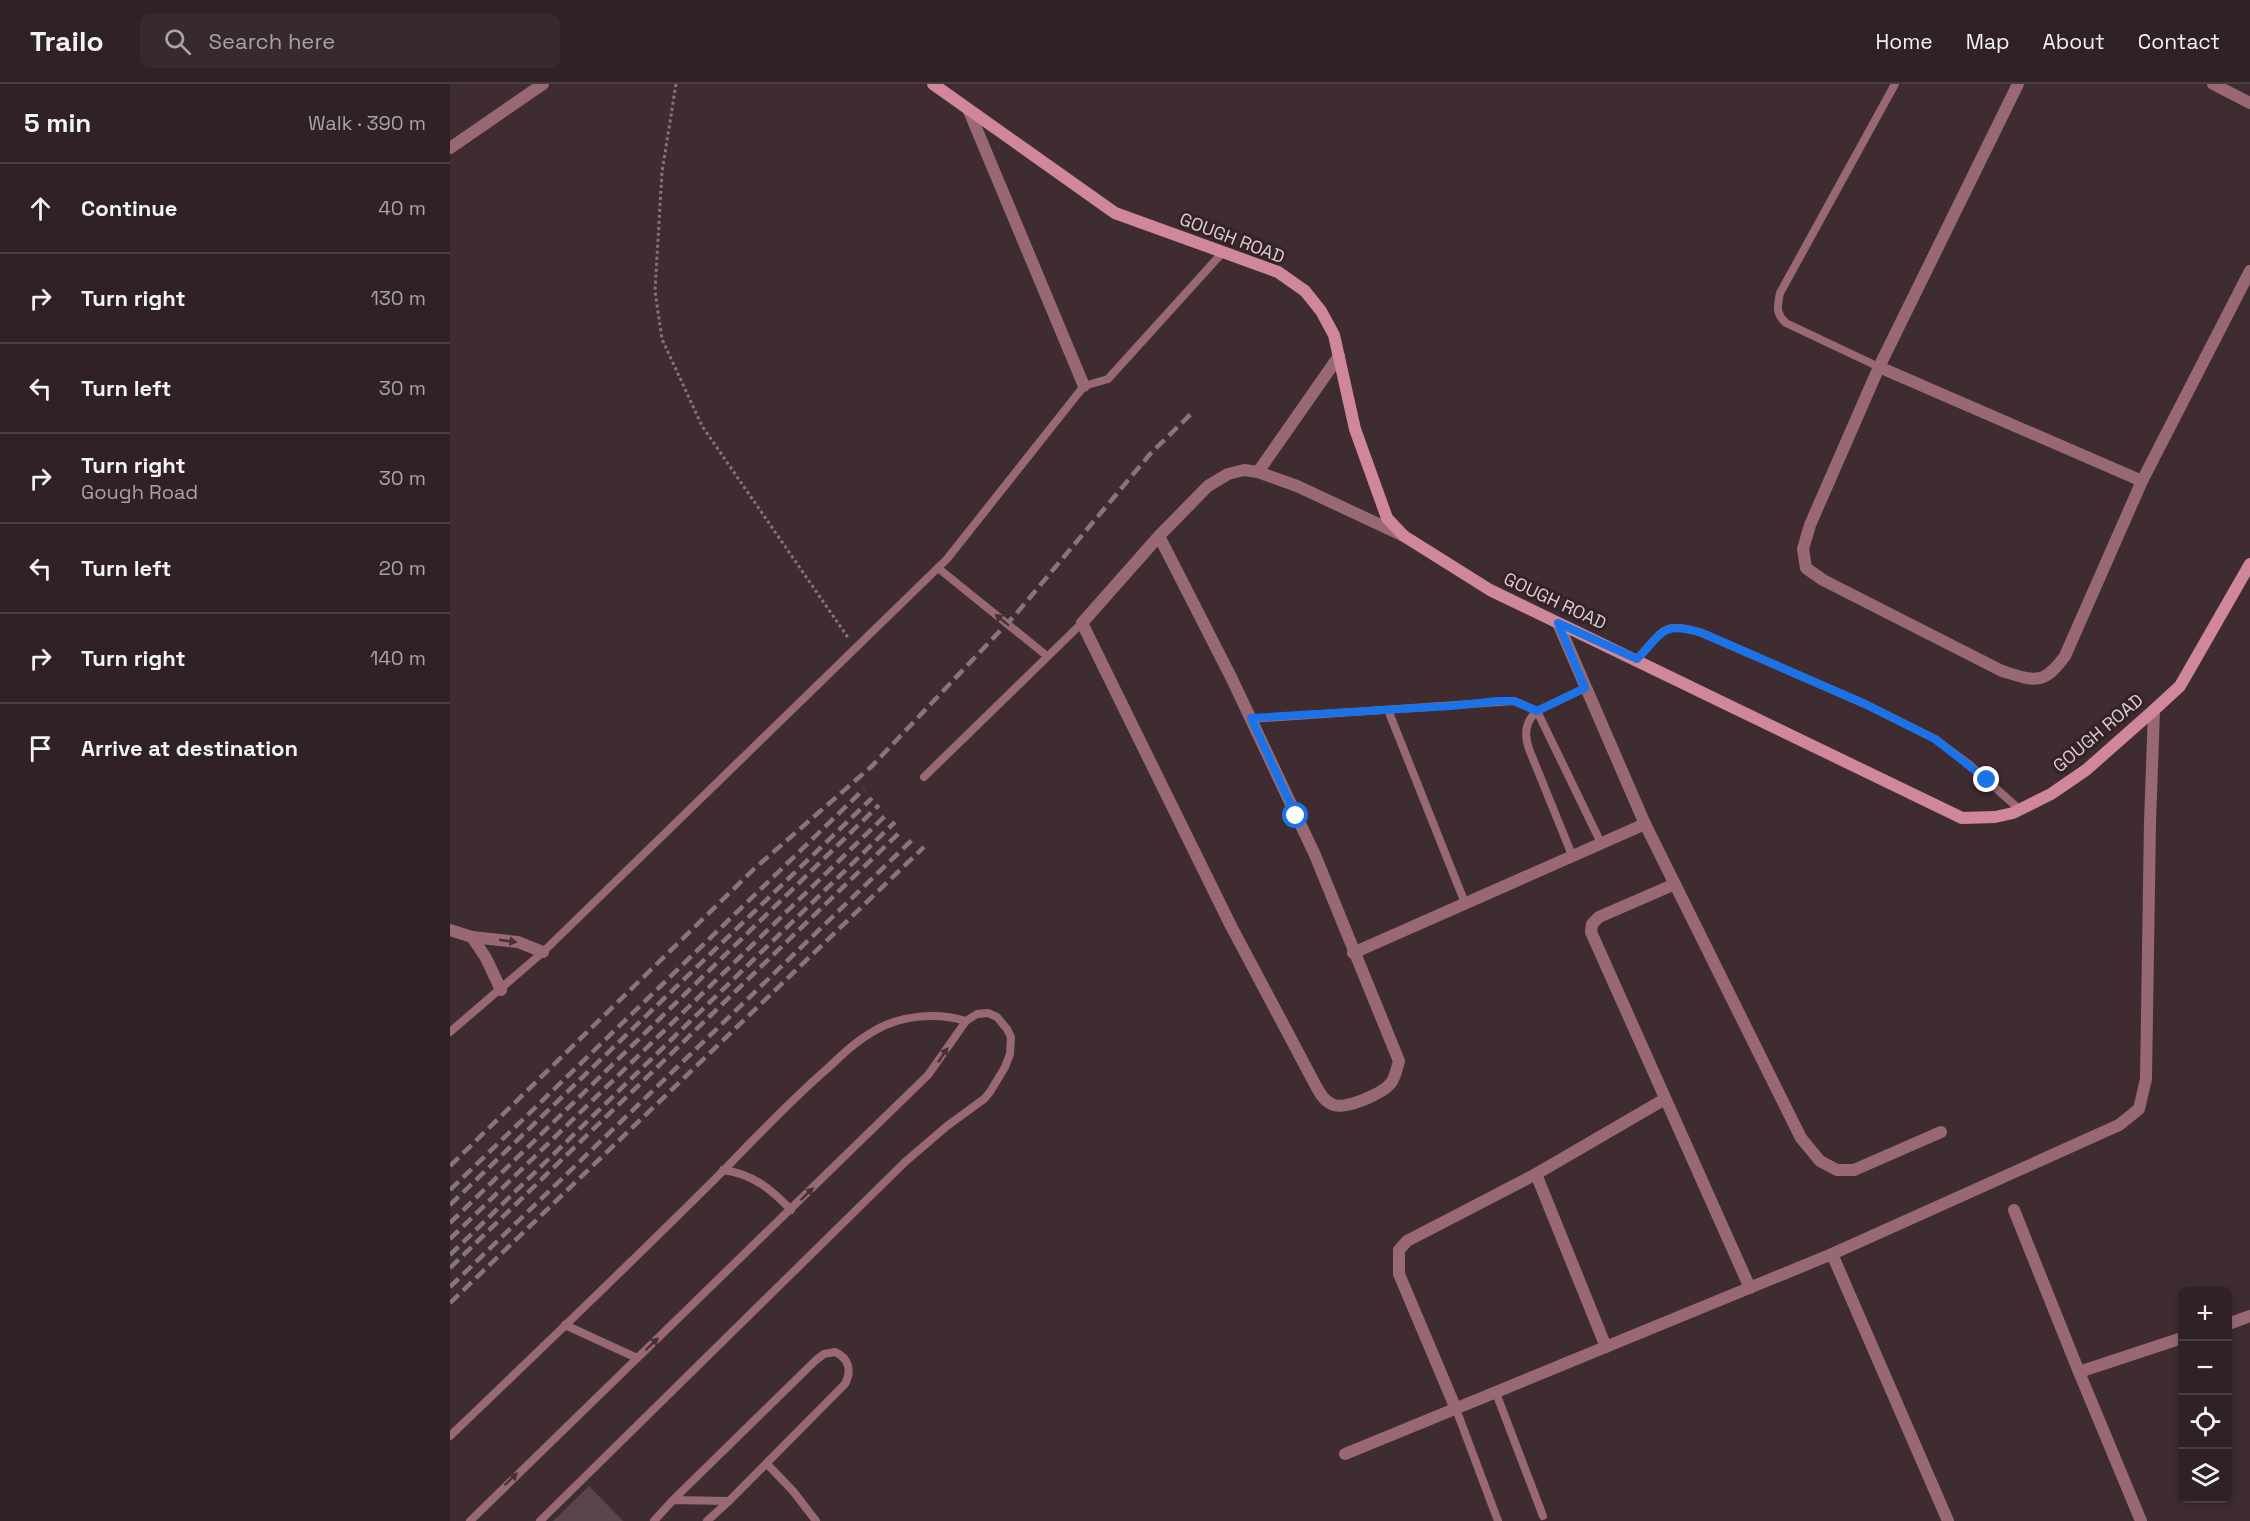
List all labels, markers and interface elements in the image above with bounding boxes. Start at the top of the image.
search box [140,14,560,68]
text: Trailo [30,23,104,59]
icon: search [161,25,194,58]
text: Search here [209,27,335,55]
text: Home [1875,28,1933,55]
text: Map [1966,28,2010,55]
text: About [2043,28,2105,55]
text: Contact [2138,28,2220,55]
text: 5 min [24,106,91,140]
text: Walk · 390 m [308,110,426,136]
icon: ahead [24,192,57,225]
text: Continue [81,194,177,222]
text: 40 m [378,195,426,221]
street label: GOUGH ROAD [1176,207,1288,268]
icon: right [24,282,57,315]
text: Turn right [81,284,186,312]
text: 130 m [370,285,426,311]
icon: left [24,372,57,405]
text: Turn left [81,374,171,402]
text: 30 m [379,375,426,401]
text: Turn right [81,451,186,479]
icon: right [24,462,57,495]
text: 30 m [379,465,426,491]
text: Gough Road [81,479,198,505]
icon: left [24,552,57,585]
text: Turn left [81,554,171,582]
text: 20 m [379,555,426,581]
street label: GOUGH ROAD [1500,567,1610,634]
one-way arrow [994,613,1010,626]
icon: right [24,642,57,675]
text: Turn right [81,644,186,672]
text: 140 m [370,645,426,671]
street label: GOUGH ROAD [2048,688,2147,777]
icon: arrive [24,732,57,765]
text: Arrive at destination [81,734,298,762]
route end [1973,766,1999,792]
route start [1282,802,1308,828]
one-way arrow [499,936,518,945]
one-way arrow [937,1047,948,1063]
one-way arrow [799,1187,814,1201]
map controls [2178,1287,2232,1503]
button: + [2178,1287,2232,1341]
one-way arrow [644,1338,658,1352]
button: − [2178,1341,2232,1395]
button: locate [2178,1395,2232,1449]
button: layers [2178,1449,2232,1503]
one-way arrow [504,1473,518,1487]

